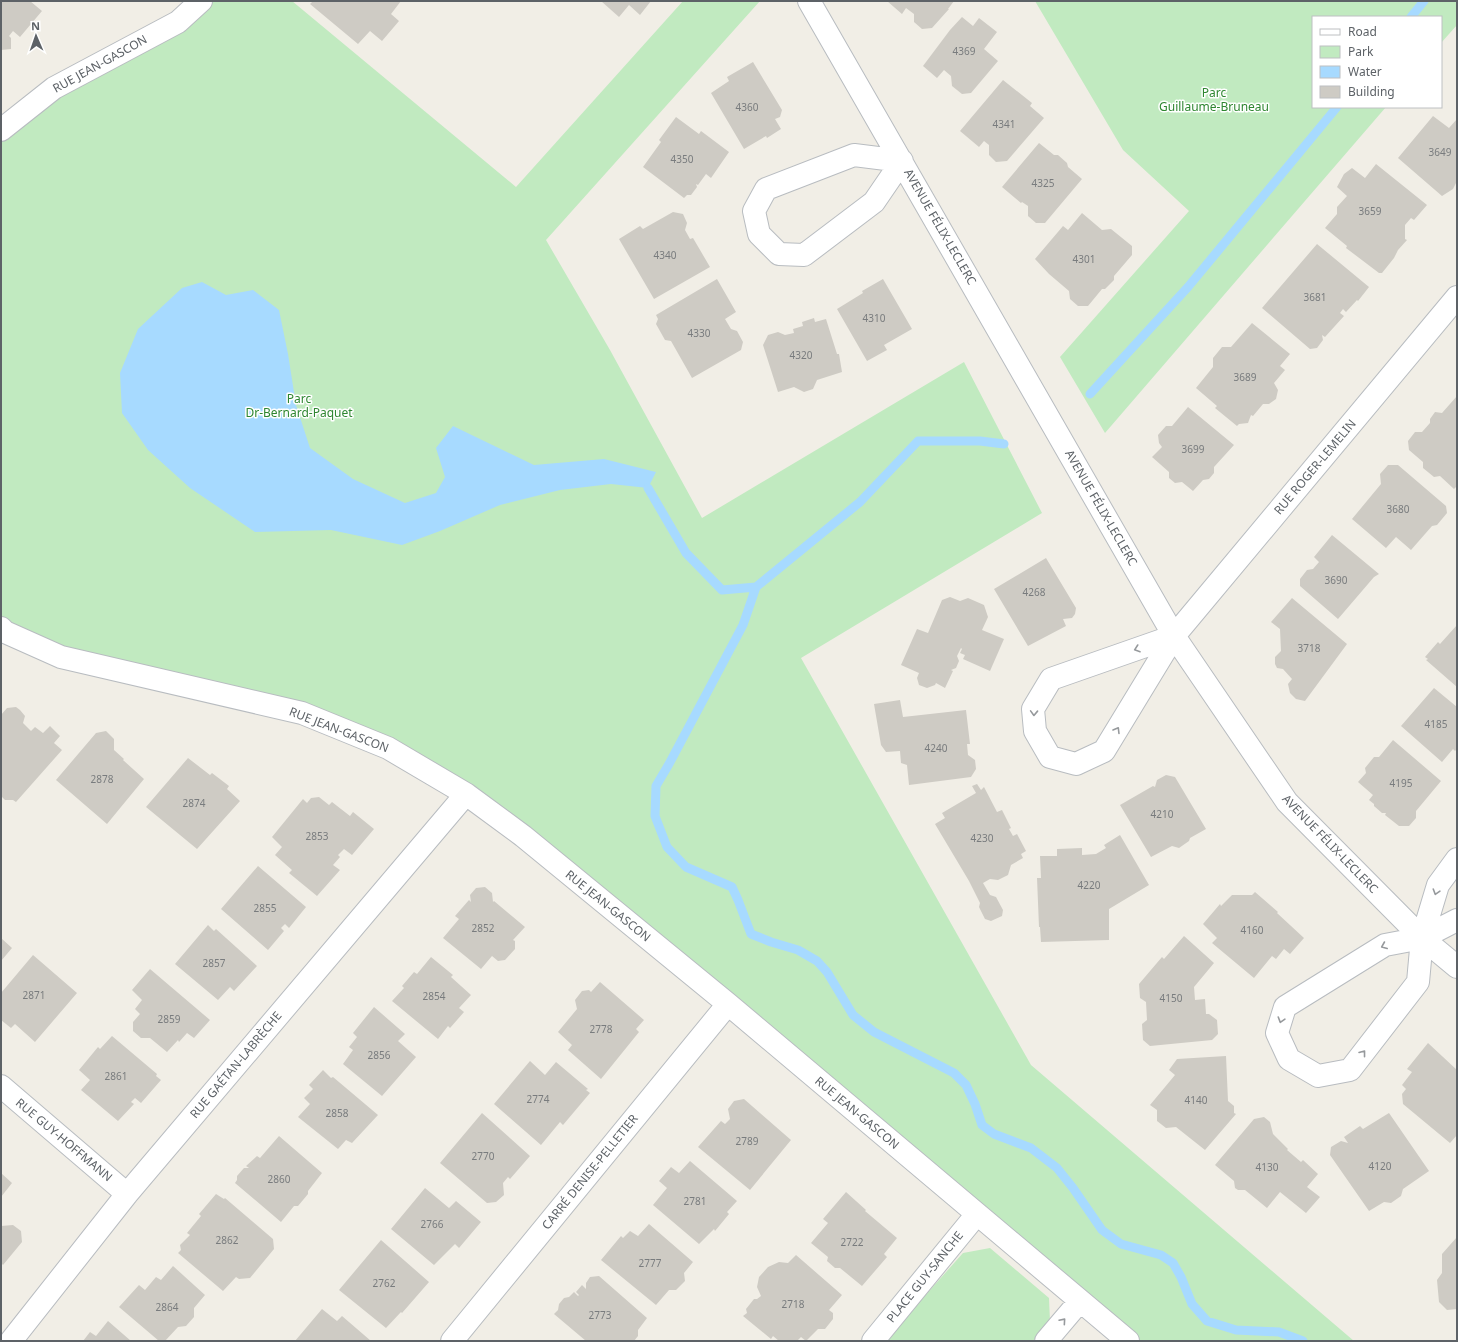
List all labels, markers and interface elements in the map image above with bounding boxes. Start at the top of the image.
north arrow [16,16,56,56]
legend [1312,16,1442,108]
text: N [31,18,40,33]
text: Road [1348,23,1377,40]
street label: RUE JEAN-GASCON [50,31,150,97]
text: Park [1348,43,1374,60]
house number: 4369 [953,44,976,58]
text: Water [1348,63,1382,80]
text: Building [1348,83,1395,100]
park label: Parc Guillaume-Bruneau [1159,84,1269,115]
house number: 4360 [736,100,759,114]
house number: 4341 [993,117,1015,131]
house number: 3649 [1429,145,1452,159]
house number: 4350 [671,152,694,166]
street label: AVENUE FÉLIX-LECLERC [900,166,981,288]
house number: 4325 [1032,176,1055,190]
house number: 3659 [1359,204,1382,218]
house number: 4340 [654,248,677,262]
house number: 4301 [1073,252,1095,266]
house number: 3681 [1304,290,1326,304]
house number: 4310 [863,311,886,325]
house number: 4330 [688,326,711,340]
house number: 4320 [790,348,813,362]
house number: 3689 [1234,370,1257,384]
park label: Parc Dr-Bernard-Paquet [245,390,353,421]
street label: RUE ROGER-LEMELIN [1270,415,1360,518]
house number: 3699 [1182,442,1205,456]
street label: AVENUE FÉLIX-LECLERC [1061,447,1142,569]
house number: 3680 [1387,502,1410,516]
house number: 3690 [1325,573,1348,587]
house number: 4268 [1023,585,1046,599]
house number: 3718 [1298,641,1321,655]
one-way arrow [1133,644,1140,652]
street label: RUE JEAN-GASCON [287,703,391,756]
one-way arrow [1030,710,1039,716]
house number: 4185 [1425,717,1448,731]
one-way arrow [1112,727,1119,734]
house number: 4240 [925,741,948,755]
house number: 2878 [91,772,114,786]
house number: 4195 [1390,776,1413,790]
street label: AVENUE FÉLIX-LECLERC [1279,790,1382,897]
house number: 2874 [183,796,206,810]
house number: 4210 [1151,807,1174,821]
house number: 2853 [306,829,329,843]
house number: 4230 [971,831,994,845]
street label: RUE JEAN-GASCON [562,866,655,945]
house number: 4220 [1078,878,1101,892]
one-way arrow [1432,888,1441,895]
house number: 2855 [254,901,277,915]
house number: 2852 [472,921,495,935]
house number: 4160 [1241,923,1264,937]
one-way arrow [1381,941,1388,949]
house number: 2857 [203,956,226,970]
house number: 2871 [23,988,45,1002]
house number: 2854 [423,989,446,1003]
house number: 4150 [1160,991,1183,1005]
street label: RUE GAÉTAN-LABRÈCHE [186,1008,285,1122]
house number: 2859 [158,1012,181,1026]
one-way arrow [1277,1016,1286,1023]
house number: 2778 [590,1022,613,1036]
house number: 2856 [368,1048,391,1062]
one-way arrow [1358,1051,1365,1058]
house number: 2861 [105,1069,127,1083]
street label: RUE JEAN-GASCON [811,1072,903,1153]
house number: 2774 [527,1092,550,1106]
house number: 4140 [1185,1093,1208,1107]
street label: RUE GUY-HOFFMANN [12,1094,116,1185]
house number: 2858 [326,1106,349,1120]
street label: CARRÉ DENISE-PELLETIER [538,1110,642,1233]
house number: 2789 [736,1134,759,1148]
house number: 2770 [472,1149,495,1163]
house number: 4120 [1369,1159,1392,1173]
house number: 4130 [1256,1160,1279,1174]
house number: 2860 [268,1172,291,1186]
house number: 2781 [684,1194,706,1208]
house number: 2766 [421,1217,444,1231]
street label: PLACE GUY-SANCHE [882,1227,967,1326]
house number: 2862 [216,1233,239,1247]
house number: 2722 [841,1235,864,1249]
house number: 2777 [639,1256,662,1270]
house number: 2762 [373,1276,396,1290]
house number: 2718 [782,1297,805,1311]
house number: 2864 [156,1300,179,1314]
house number: 2773 [589,1308,612,1322]
one-way arrow [1058,1318,1066,1326]

